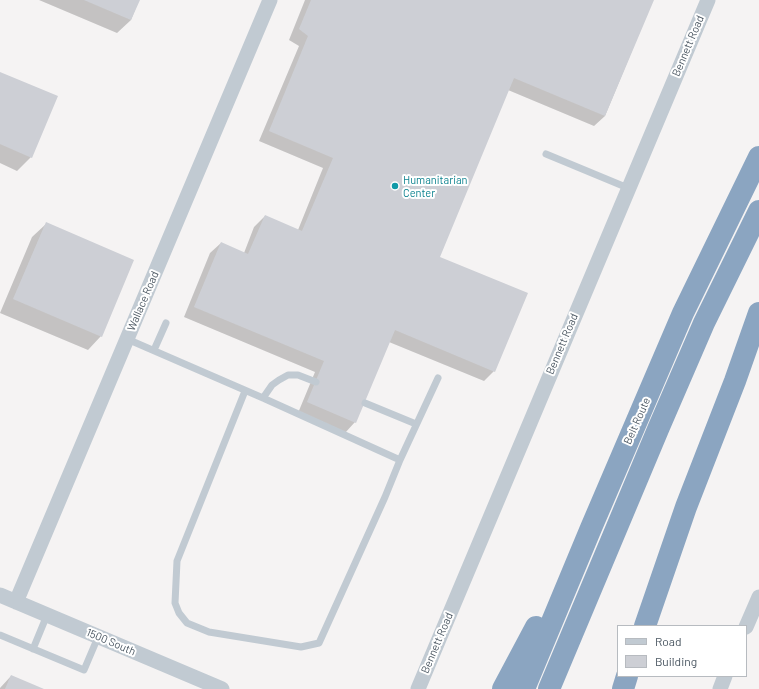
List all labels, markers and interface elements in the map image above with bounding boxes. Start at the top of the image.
street label: Bennett Road [669,14,707,78]
place label: Humanitarian Center [403,173,468,199]
marker: Humanitarian Center [390,181,400,191]
street label: Wallace Road [125,269,161,333]
street label: Bennett Road [543,312,581,376]
street label: Belt Route [621,396,653,446]
street label: Bennett Road [418,611,456,675]
legend [617,625,747,677]
street label: 1500 South [84,626,138,658]
text: Road [655,634,682,648]
text: Building [655,654,697,668]

